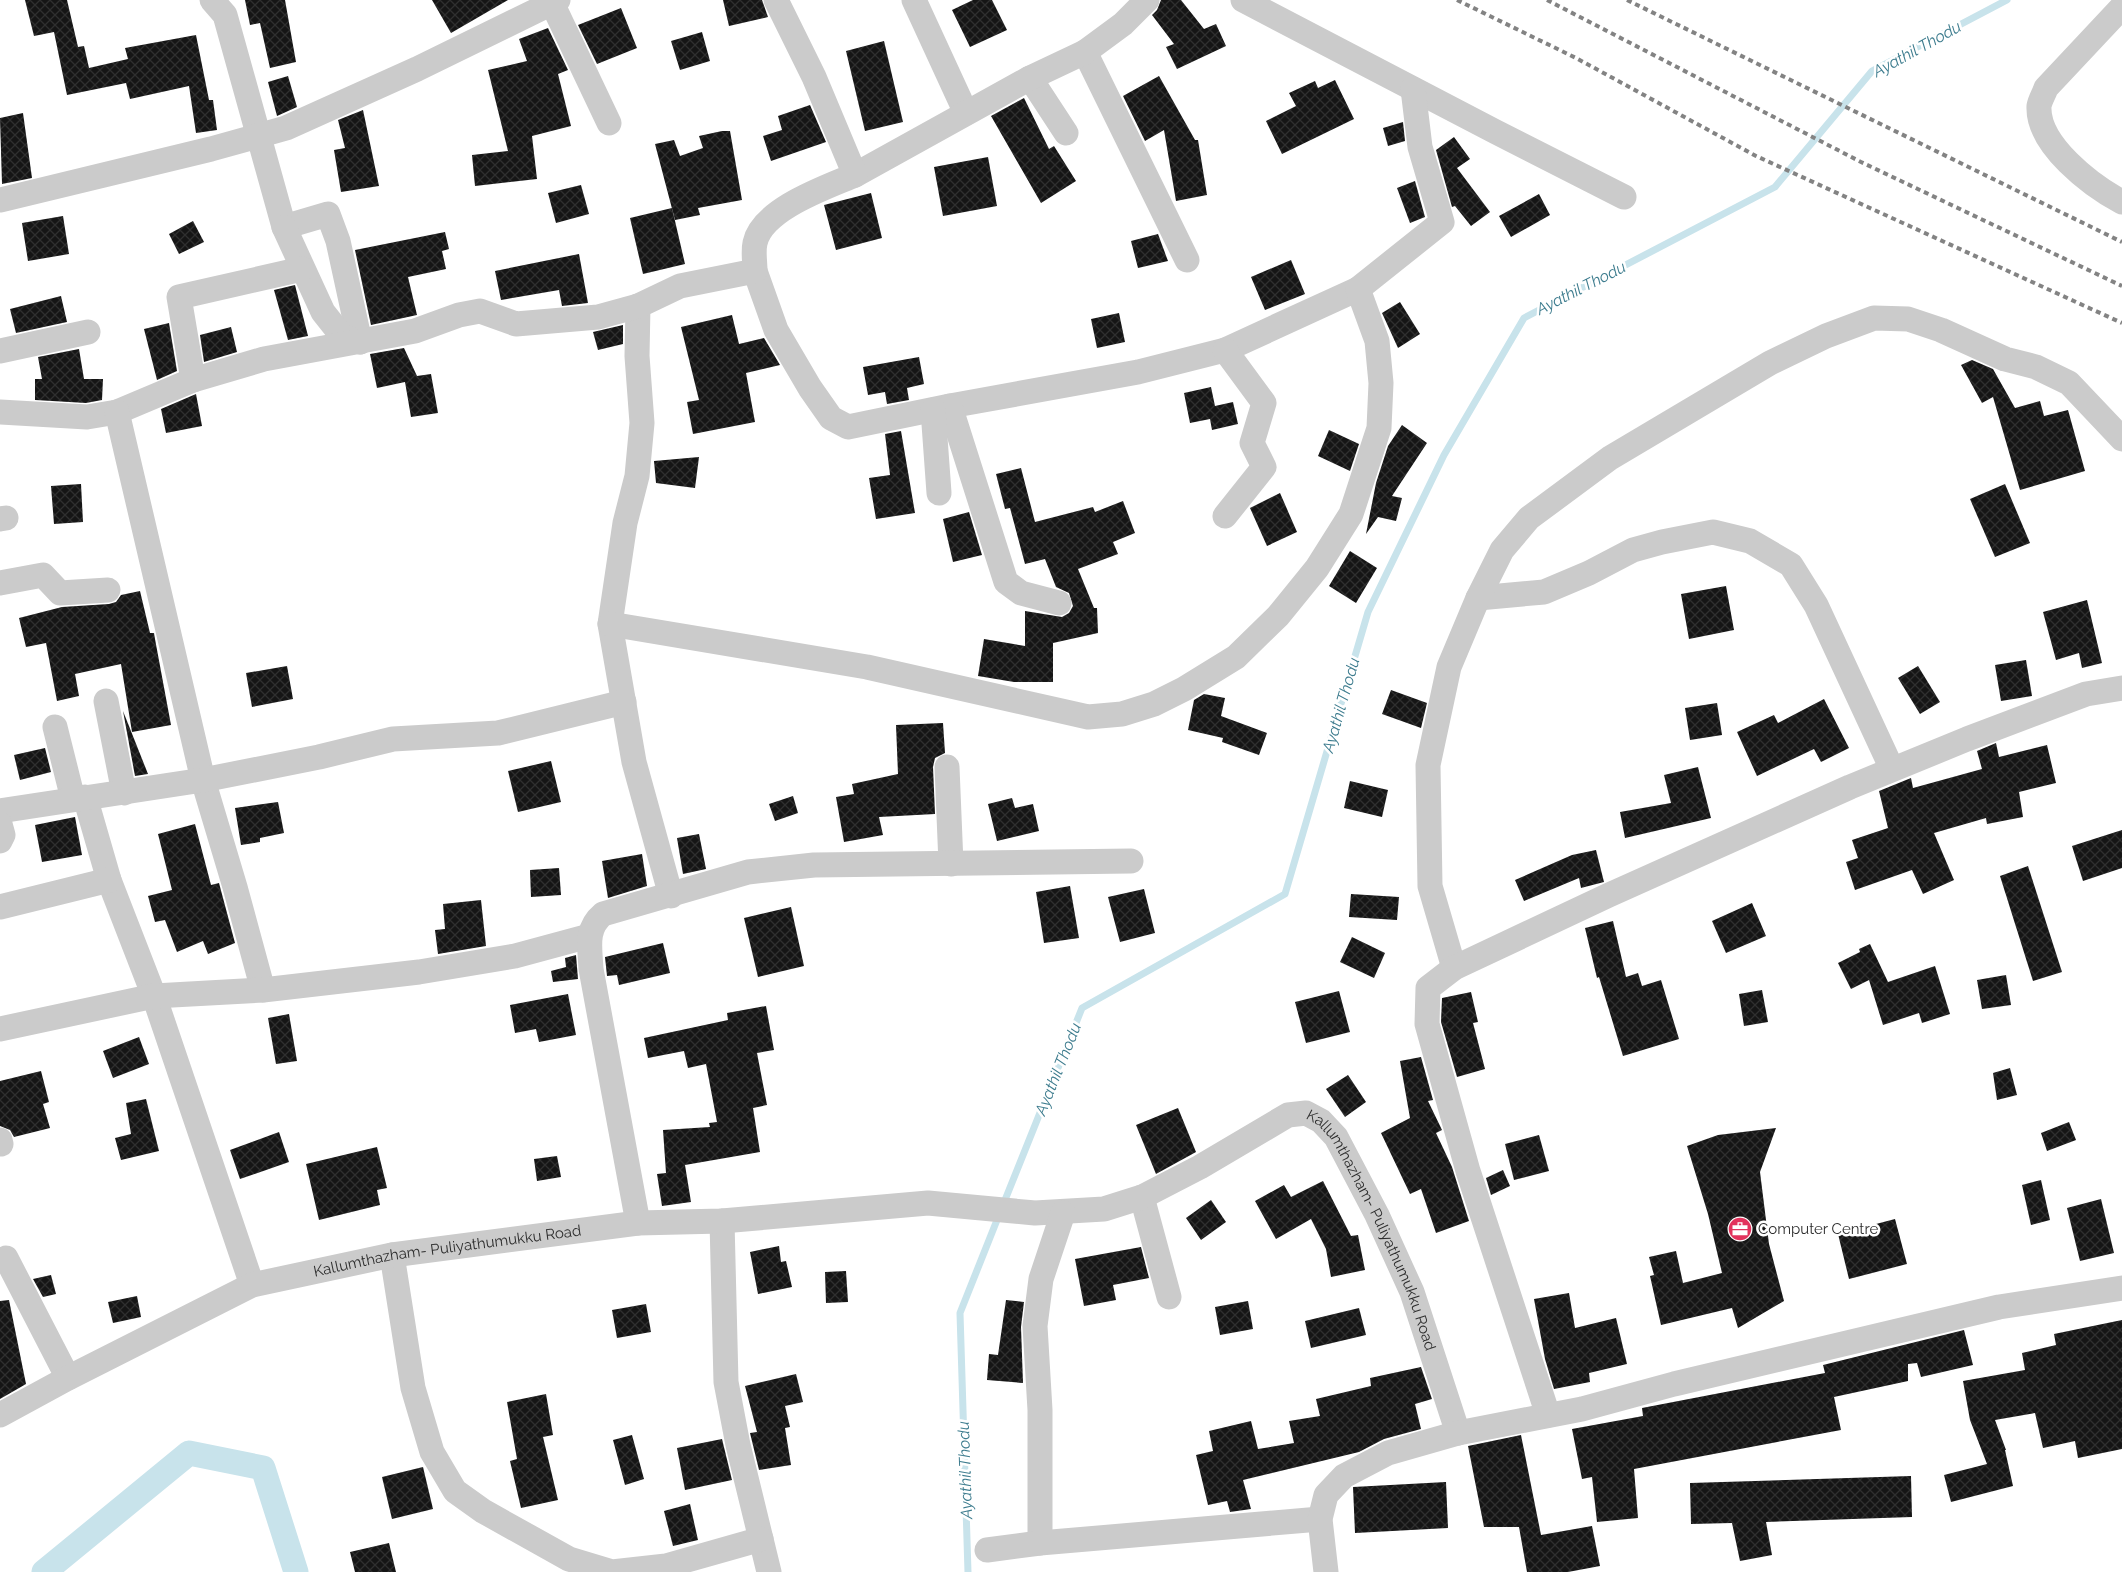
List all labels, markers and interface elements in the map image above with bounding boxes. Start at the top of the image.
water label: Ayathil Thodu [1869,17,1964,82]
water label: Ayathil Thodu [1532,257,1629,319]
water label: Ayathil Thodu [1318,655,1364,756]
water label: Ayathil Thodu [1030,1020,1085,1119]
street label: Kallumthazham- Puliyathumukku Road [1303,1106,1439,1353]
office icon: Computer Centre [1727,1216,1753,1242]
place label: Computer Centre [1758,1220,1878,1238]
street label: Kallumthazham- Puliyathumukku Road [312,1221,582,1281]
water label: Ayathil Thodu [954,1421,976,1520]

